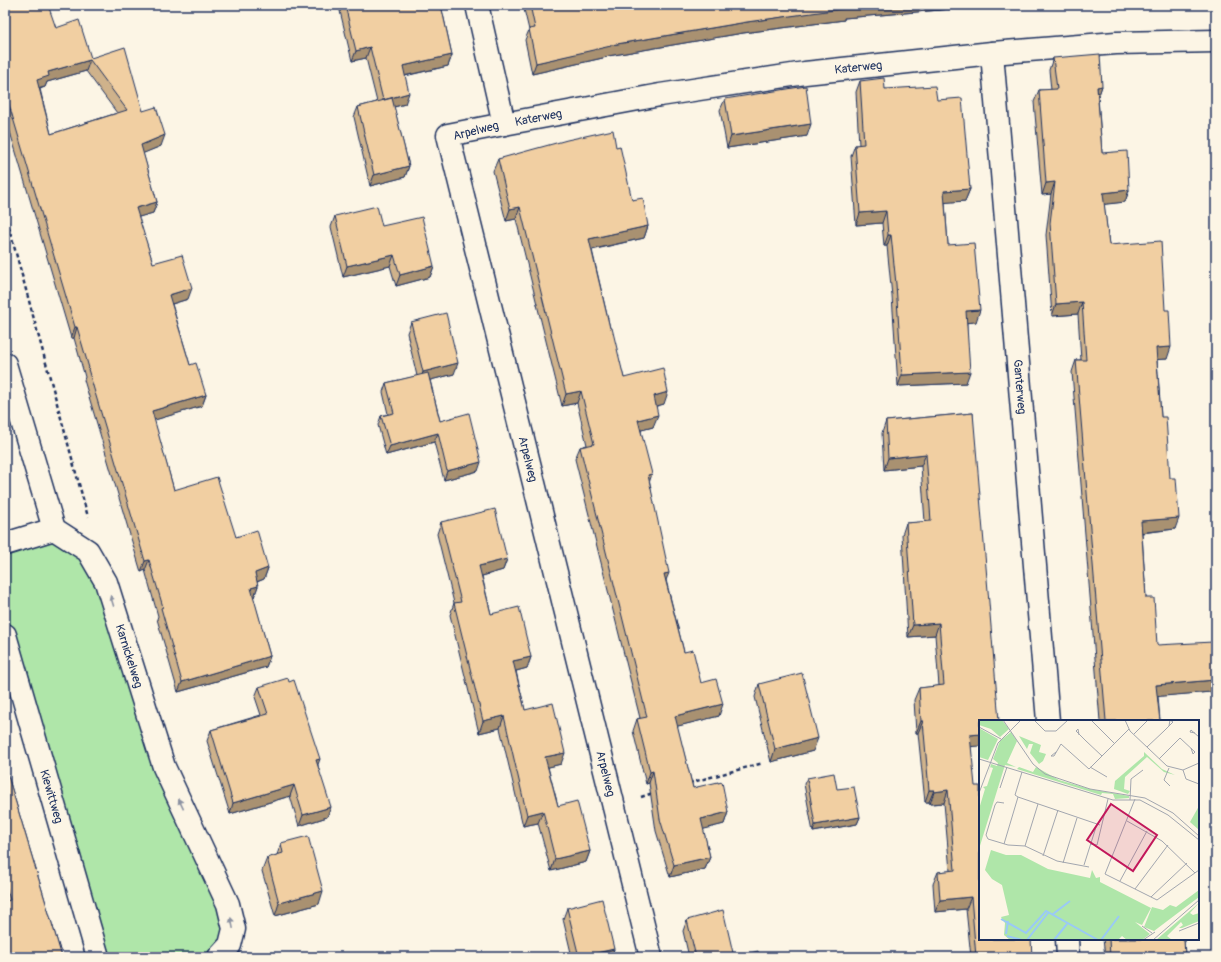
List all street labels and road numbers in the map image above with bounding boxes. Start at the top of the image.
street label: Katerweg [834,57,883,77]
street label: Katerweg [514,106,563,129]
street label: Arpelweg [452,118,500,144]
street label: Ganterweg [1010,359,1030,415]
street label: Arpelweg [515,435,541,484]
street label: Karnickelweg [112,622,146,690]
street label: Arpelweg [593,749,619,798]
street label: Kiewittweg [37,768,66,825]

